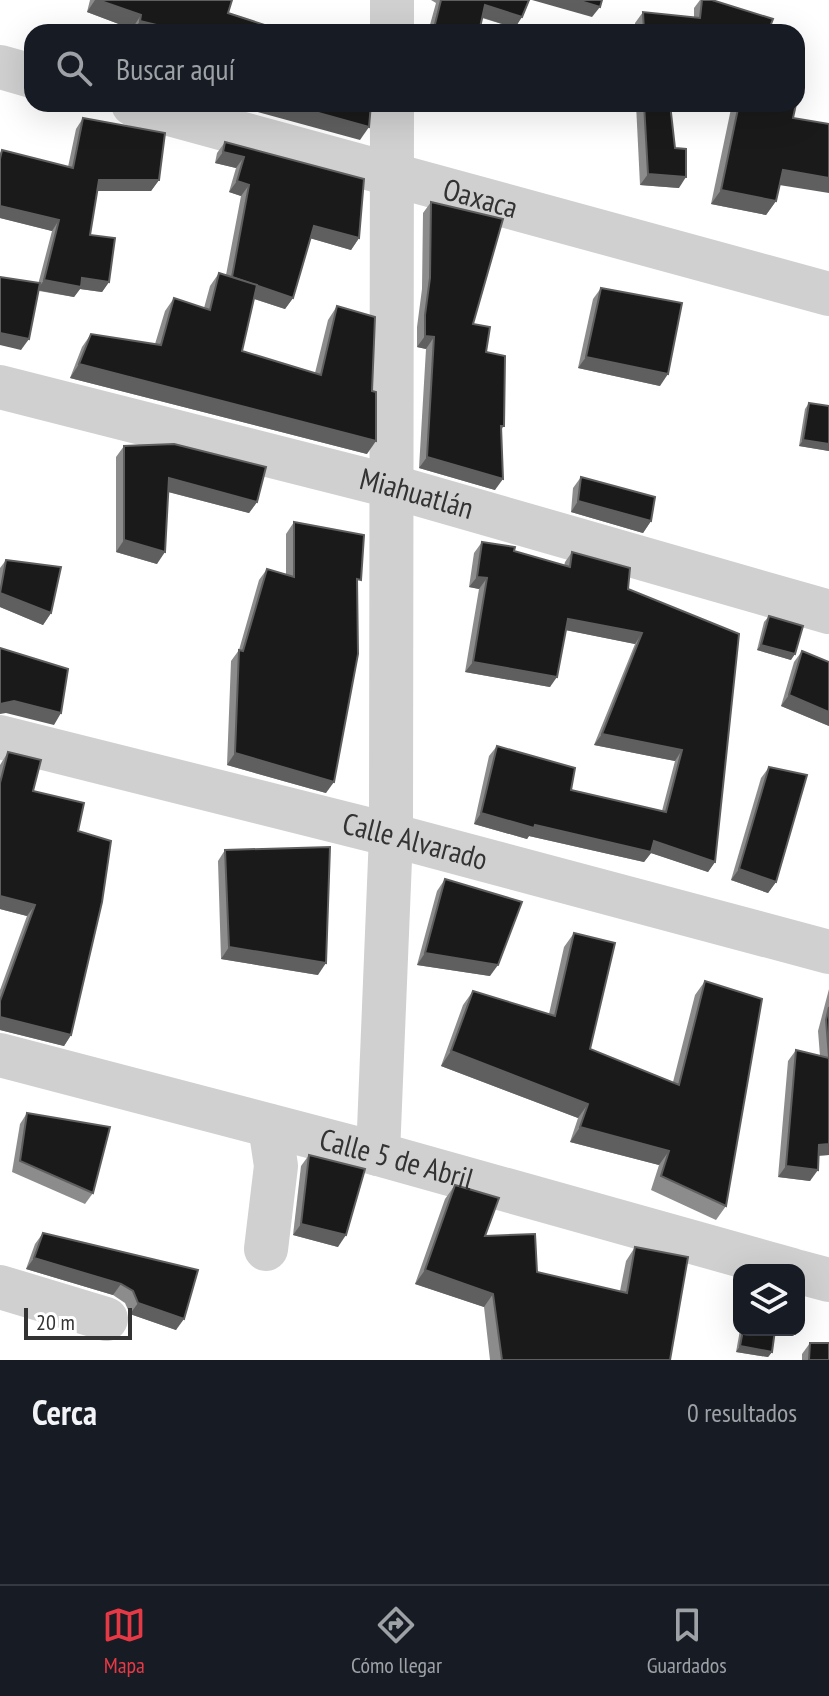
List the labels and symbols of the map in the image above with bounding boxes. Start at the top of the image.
street label: Oaxaca [439,169,522,226]
street label: Miahuatlán [356,458,478,527]
street label: Calle Alvarado [339,803,492,878]
street label: Calle 5 de Abril [316,1119,478,1198]
scale bar [24,1304,132,1340]

